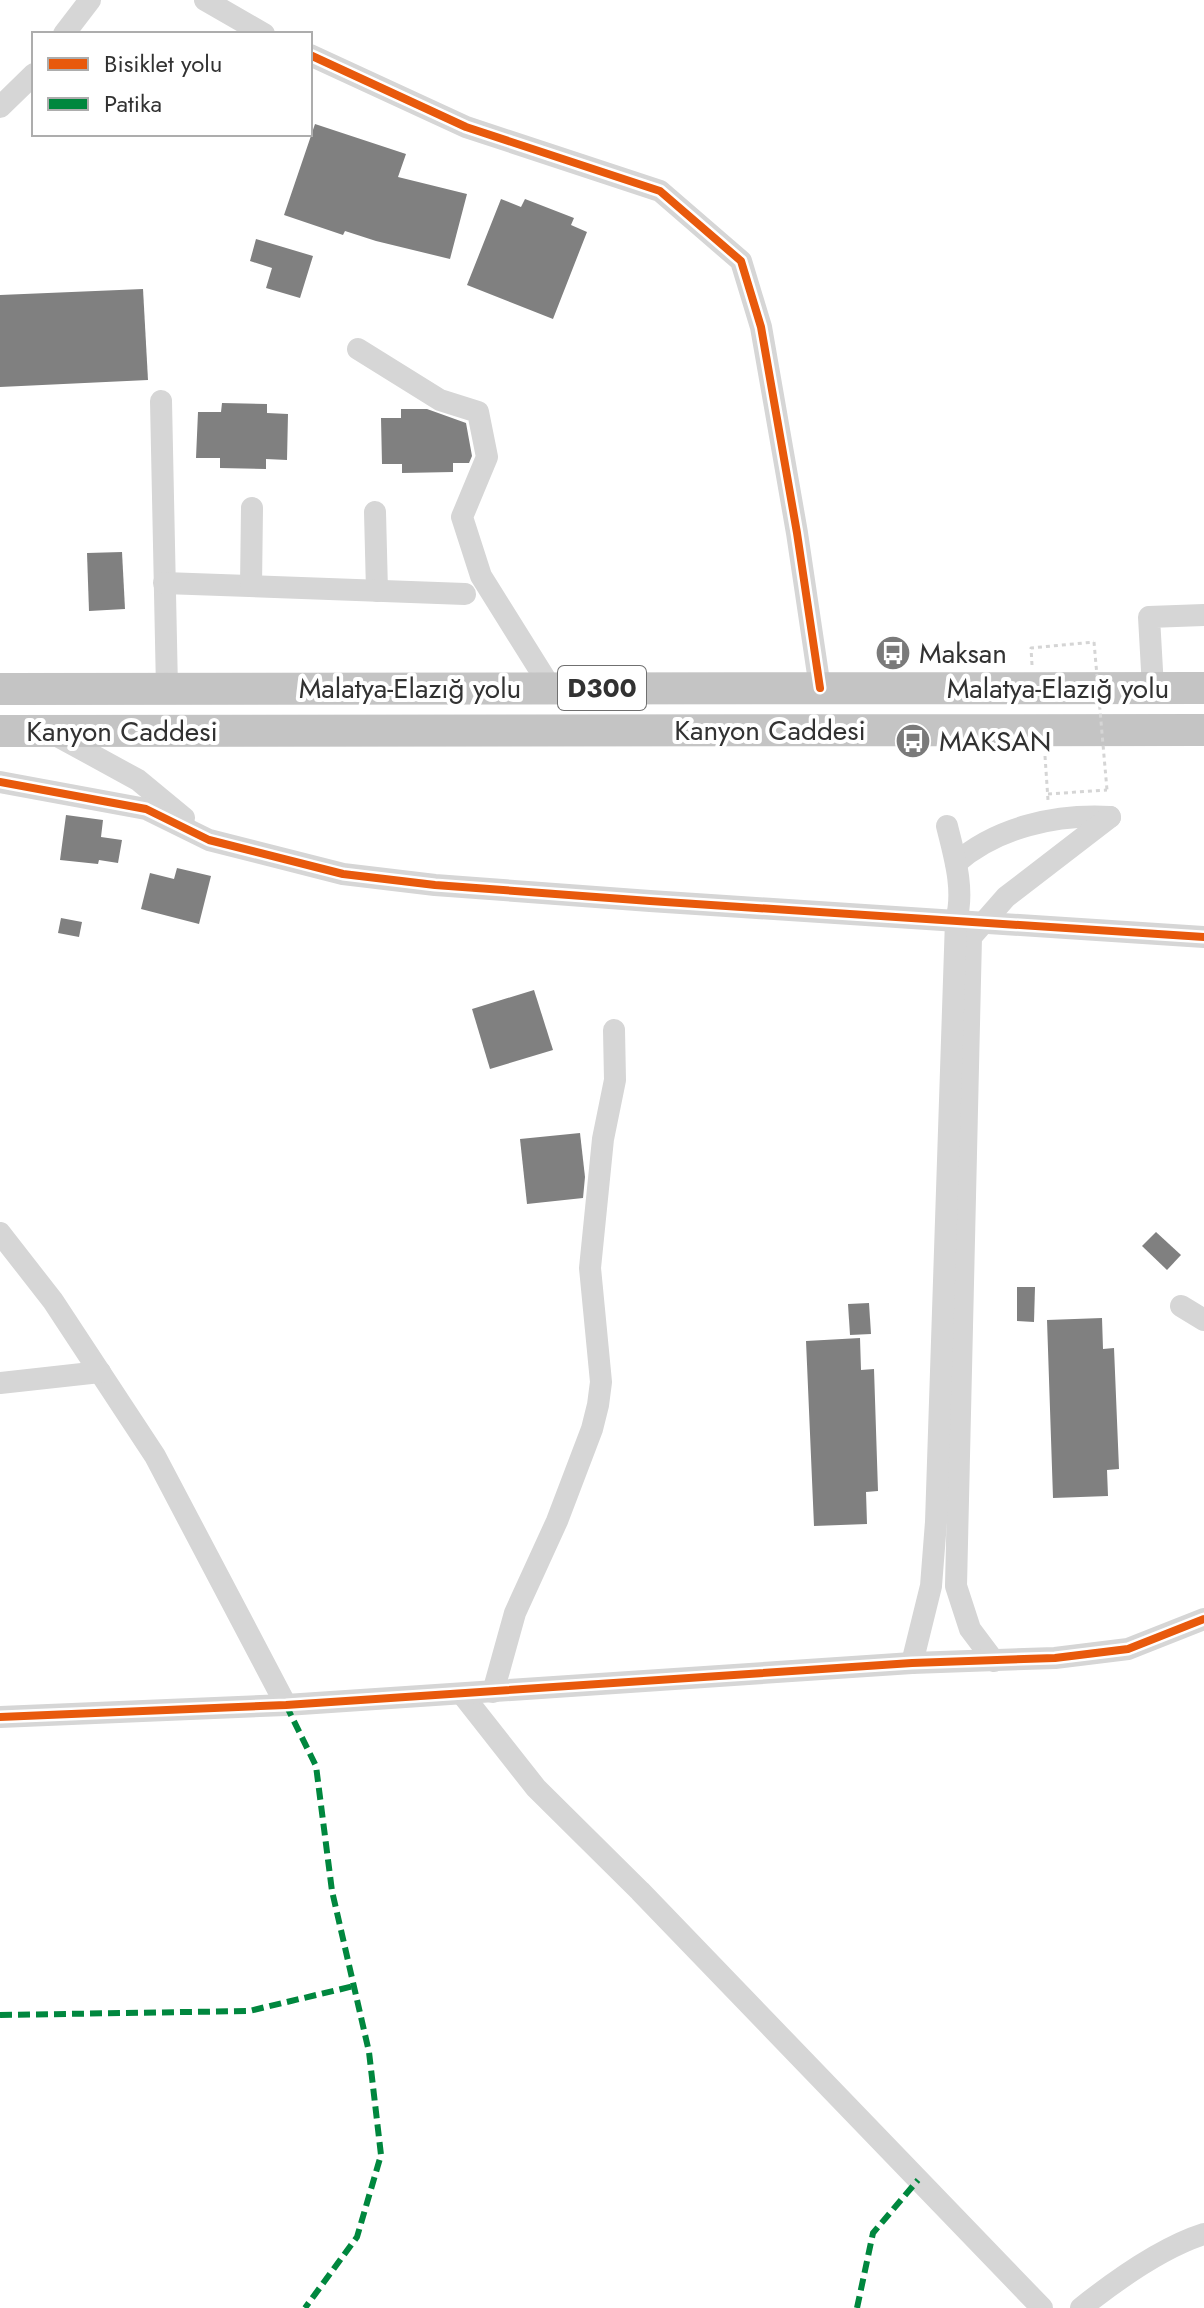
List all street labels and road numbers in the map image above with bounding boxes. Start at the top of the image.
road number: D300 [558,666,646,710]
street label: Malatya-Elazığ yolu [299,668,521,709]
street label: Malatya-Elazığ yolu [947,668,1169,709]
street label: Kanyon Caddesi [674,710,866,751]
street label: Kanyon Caddesi [26,711,218,752]

